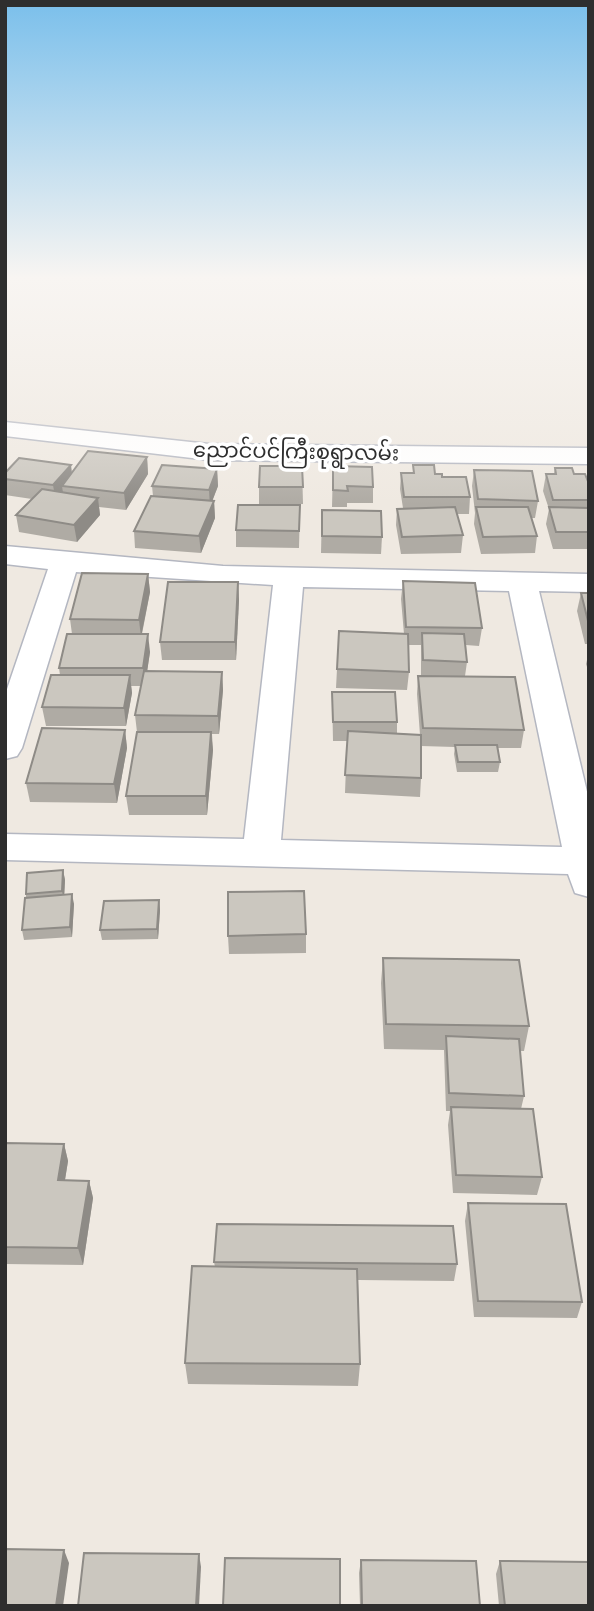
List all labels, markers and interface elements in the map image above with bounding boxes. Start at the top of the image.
street label: ညောင်ပင်ကြီးစုရွာလမ်း [193,434,399,470]

